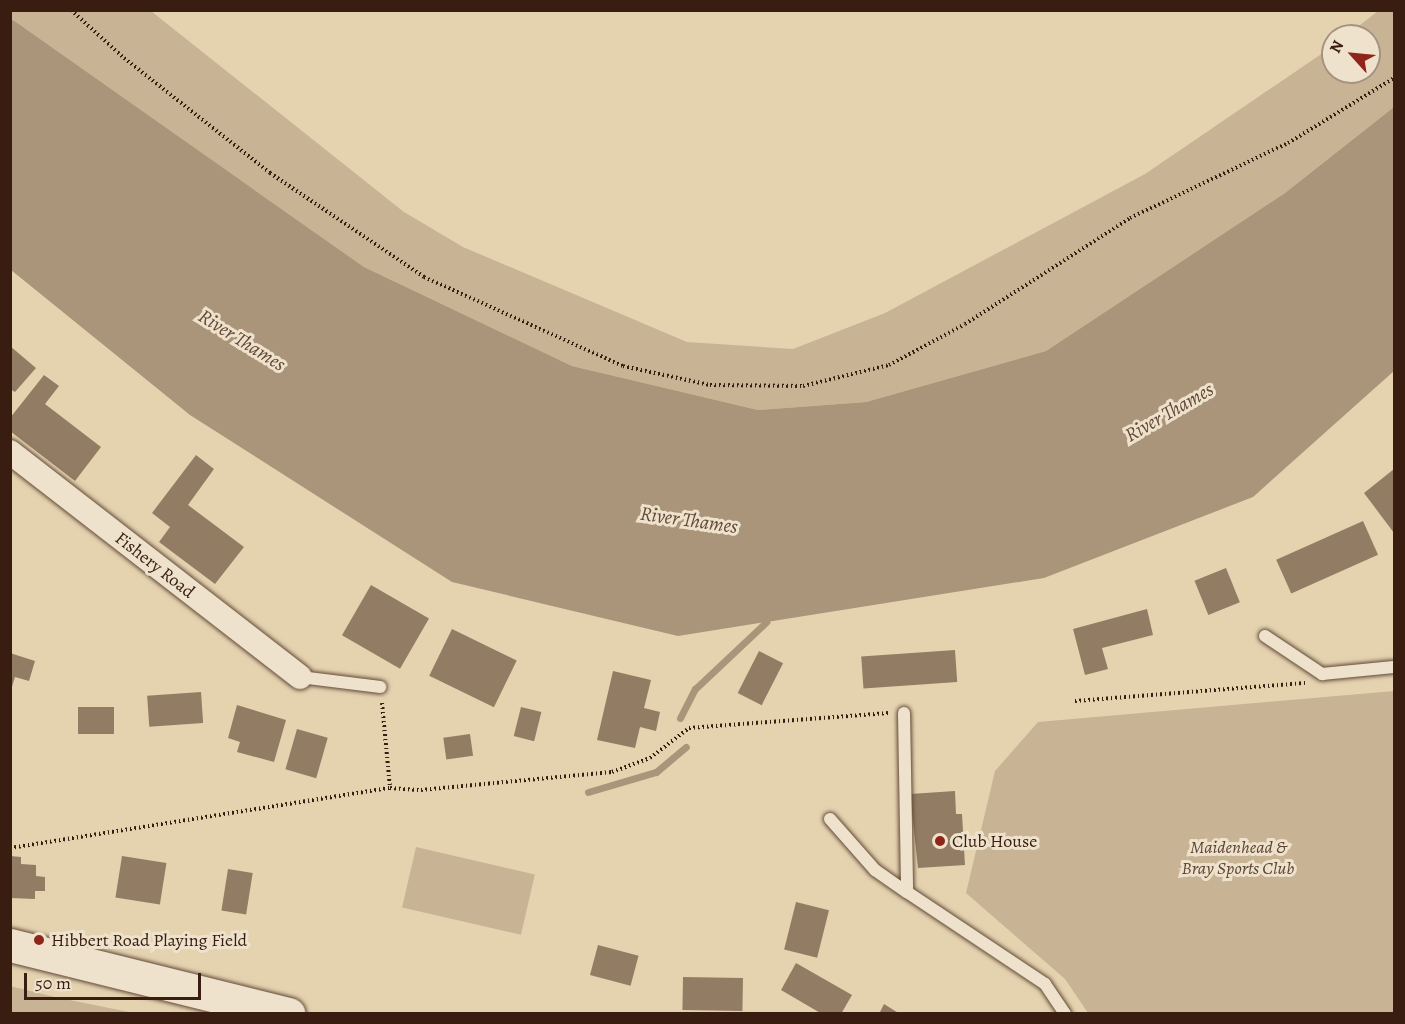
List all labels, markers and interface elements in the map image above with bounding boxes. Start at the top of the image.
north arrow [1321,24,1381,84]
text: N [1324,37,1349,57]
water label: River Thames [194,304,290,376]
water label: River Thames [1120,377,1218,447]
water label: River Thames [639,501,739,539]
street label: Fishery Road [111,527,199,603]
place label: Club House [952,830,1037,852]
marker: Club House [933,834,947,848]
park label: Maidenhead & Bray Sports Club [1182,837,1294,880]
place label: Hibbert Road Playing Field [51,929,247,951]
marker: Hibbert Road Playing Field [32,933,46,947]
scale bar [27,961,204,999]
text: 50 m [35,971,71,995]

